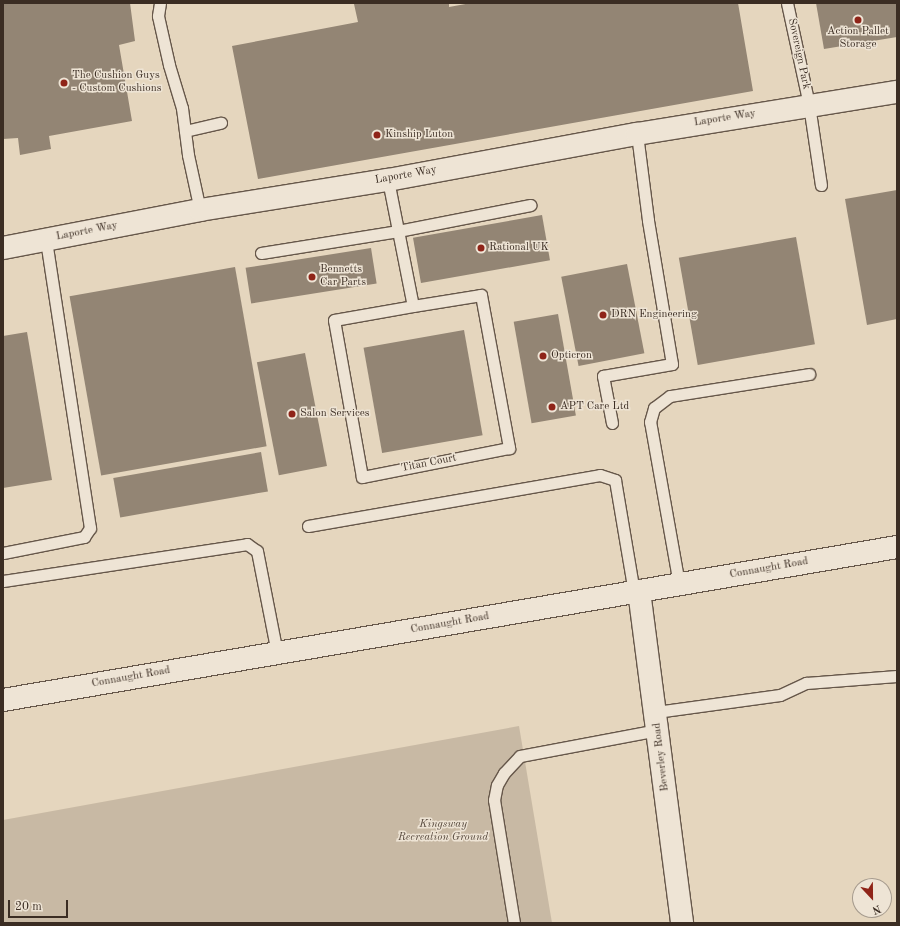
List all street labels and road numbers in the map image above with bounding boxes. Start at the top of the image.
street label: Sovereign Park [784,17,812,91]
street label: Laporte Way [693,108,757,130]
street label: Laporte Way [374,164,438,188]
street label: Laporte Way [55,220,119,244]
street label: Titan Court [400,452,458,476]
street label: Connaught Road [729,556,809,582]
street label: Connaught Road [410,611,490,637]
street label: Connaught Road [91,665,171,691]
street label: Beverley Road [651,722,673,792]

